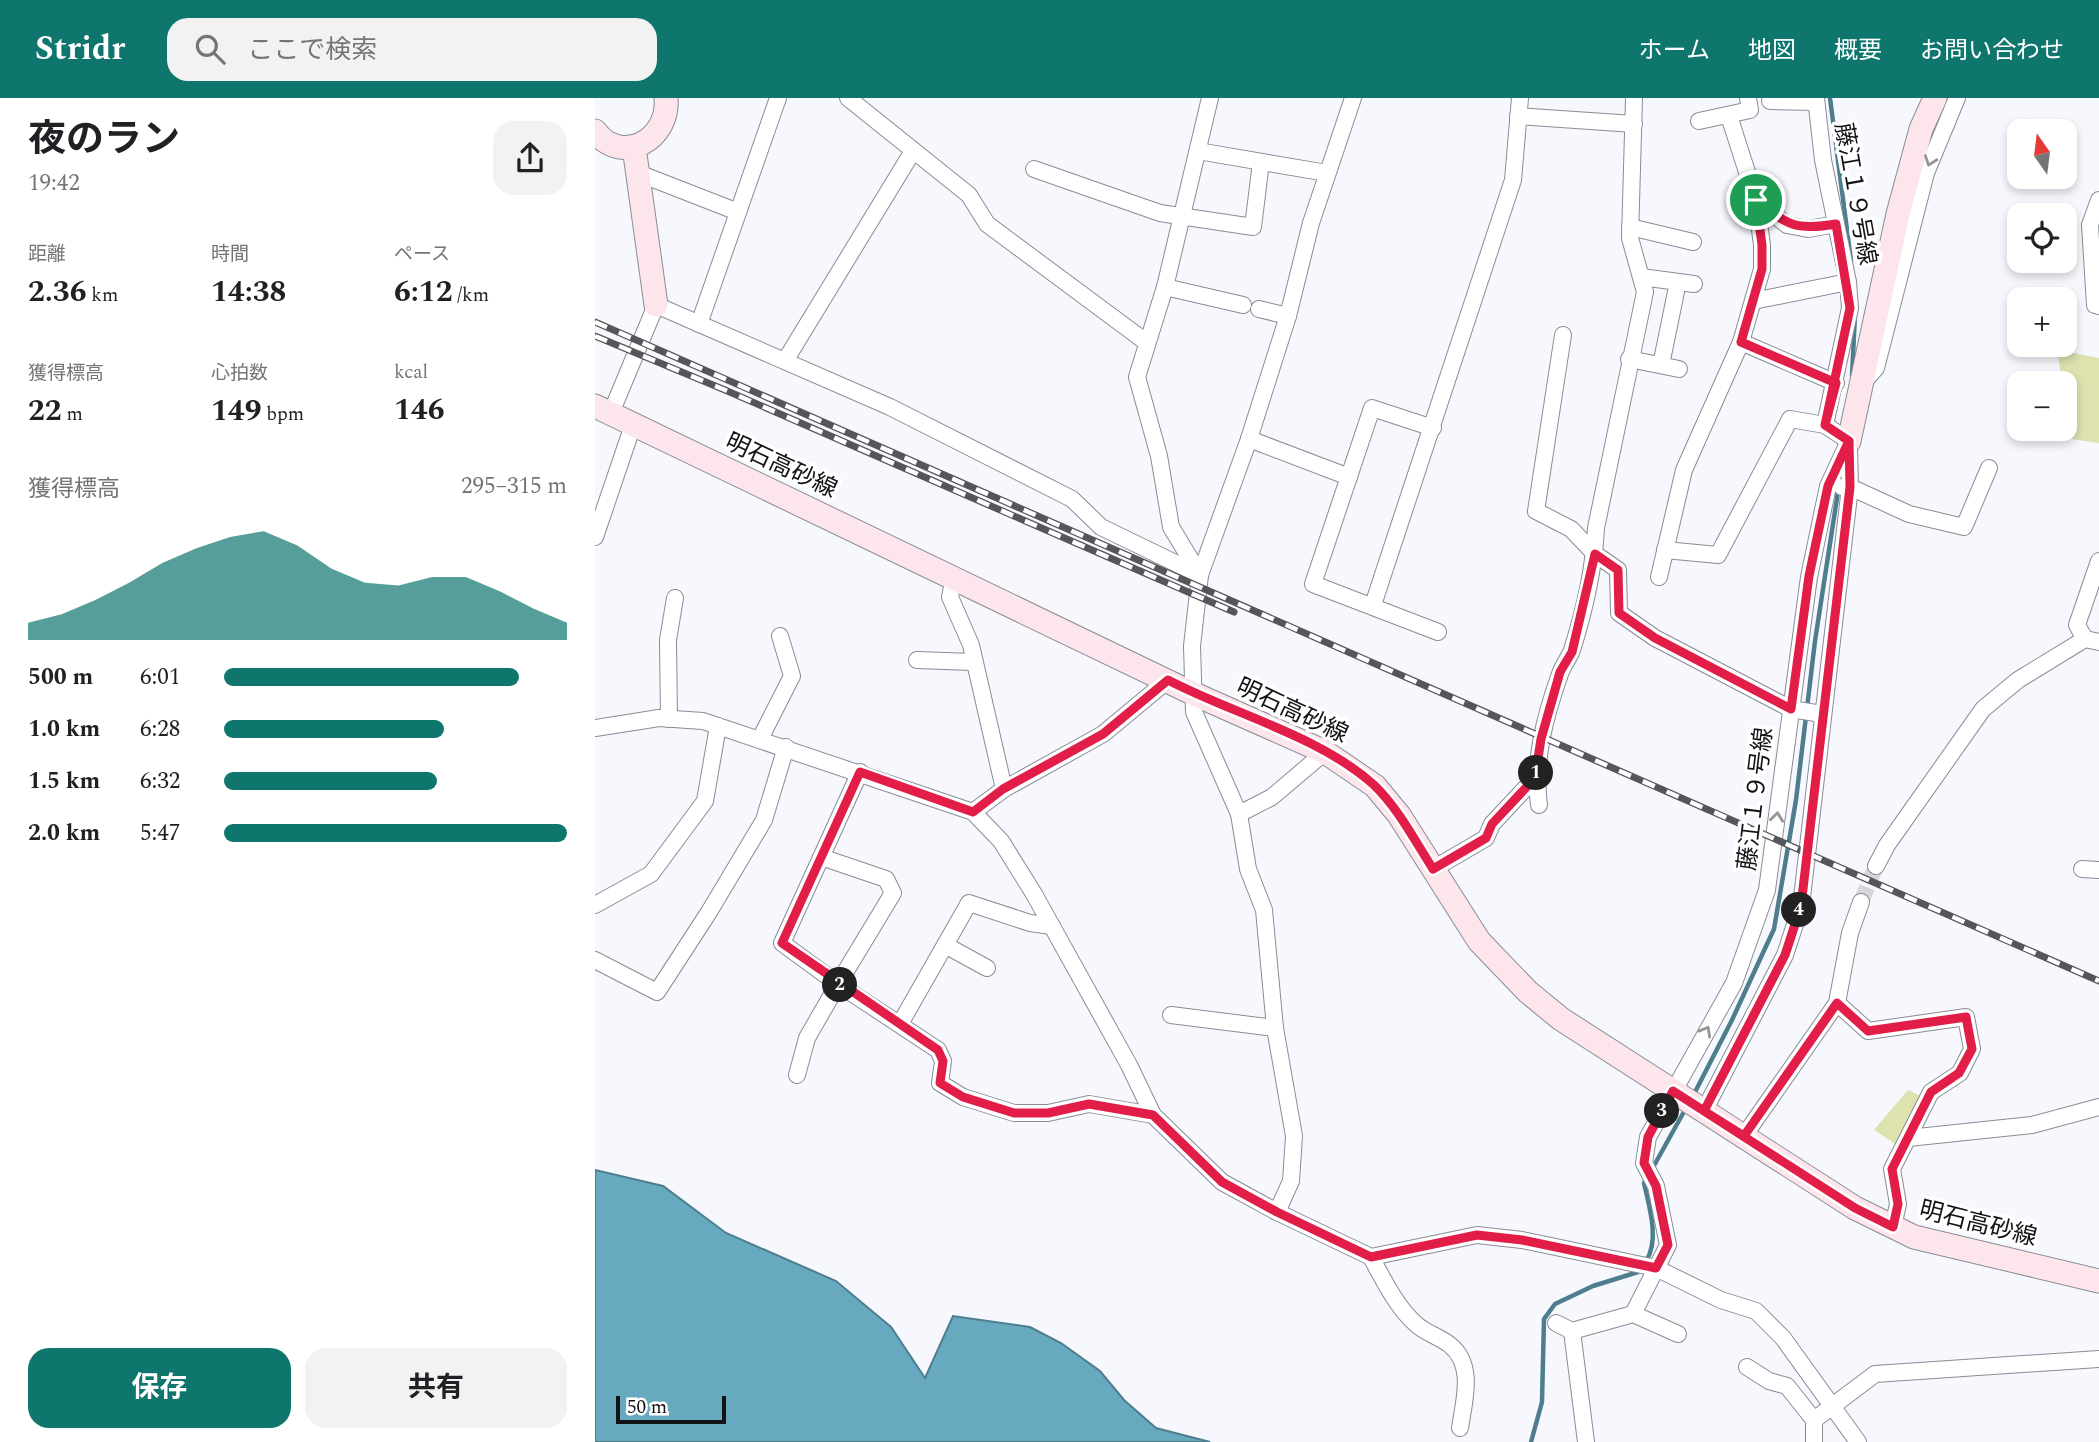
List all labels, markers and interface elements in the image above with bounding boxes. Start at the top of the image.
search box [167,18,657,81]
text: Stridr [35,24,125,74]
icon: search [191,30,229,68]
text: ここで検索 [247,30,377,70]
text: ホーム [1639,33,1710,69]
text: 地図 [1748,33,1796,69]
text: 概要 [1834,33,1882,69]
text: お問い合わせ [1920,33,2064,69]
text: 夜のラン [28,111,180,169]
north arrow [2007,119,2077,189]
map controls [2007,119,2077,441]
street label: 藤江１９号線 [1825,120,1885,268]
button: share [493,121,567,195]
one-way arrow [1925,154,1939,166]
text: 19:42 [28,166,80,201]
pin [1726,170,1786,230]
icon: arrive [1737,181,1775,219]
button: locate [2007,203,2077,273]
text: 距離 [28,240,66,269]
text: 時間 [211,240,249,269]
text: ペース [394,240,450,269]
text: 2.36 [28,269,87,315]
text: 14:38 [211,269,286,315]
text: 6:12 [394,269,453,315]
text: km [87,281,118,310]
text: /km [453,281,489,310]
button: + [2007,287,2077,357]
text: kcal [394,358,428,387]
text: 獲得標高 [28,359,104,388]
text: 心拍数 [211,359,268,388]
button: − [2007,371,2077,441]
text: 146 [394,387,445,433]
text: 22 [28,388,62,434]
text: 149 [211,388,262,434]
text: m [62,400,83,429]
text: bpm [262,400,304,429]
street label: 明石高砂線 [719,424,843,508]
text: 295–315 m [461,469,567,504]
text: 獲得標高 [28,472,120,507]
text: 500 m [28,660,93,695]
text: 6:01 [140,660,180,695]
street label: 明石高砂線 [1230,669,1354,753]
text: 1.0 km [28,712,100,747]
text: 6:28 [140,712,180,747]
street label: 藤江１９号線 [1729,725,1783,873]
pin: 1 [1518,756,1553,790]
text: 1 [1530,758,1541,787]
text: 1.5 km [28,764,100,799]
text: 6:32 [140,764,180,799]
one-way arrow [1769,812,1784,823]
text: 2.0 km [28,816,100,851]
text: 5:47 [140,816,180,851]
pin: 4 [1781,892,1817,928]
text: 4 [1793,895,1804,924]
pin: 2 [823,968,857,1002]
text: 2 [834,970,845,999]
one-way arrow [1698,1026,1711,1039]
pin: 3 [1645,1094,1679,1128]
text: 3 [1656,1096,1667,1125]
street label: 明石高砂線 [1915,1192,2041,1256]
button: 保存 [28,1348,291,1428]
button: 共有 [305,1348,567,1428]
scale bar [616,1393,726,1425]
text: 50 m [627,1393,667,1422]

